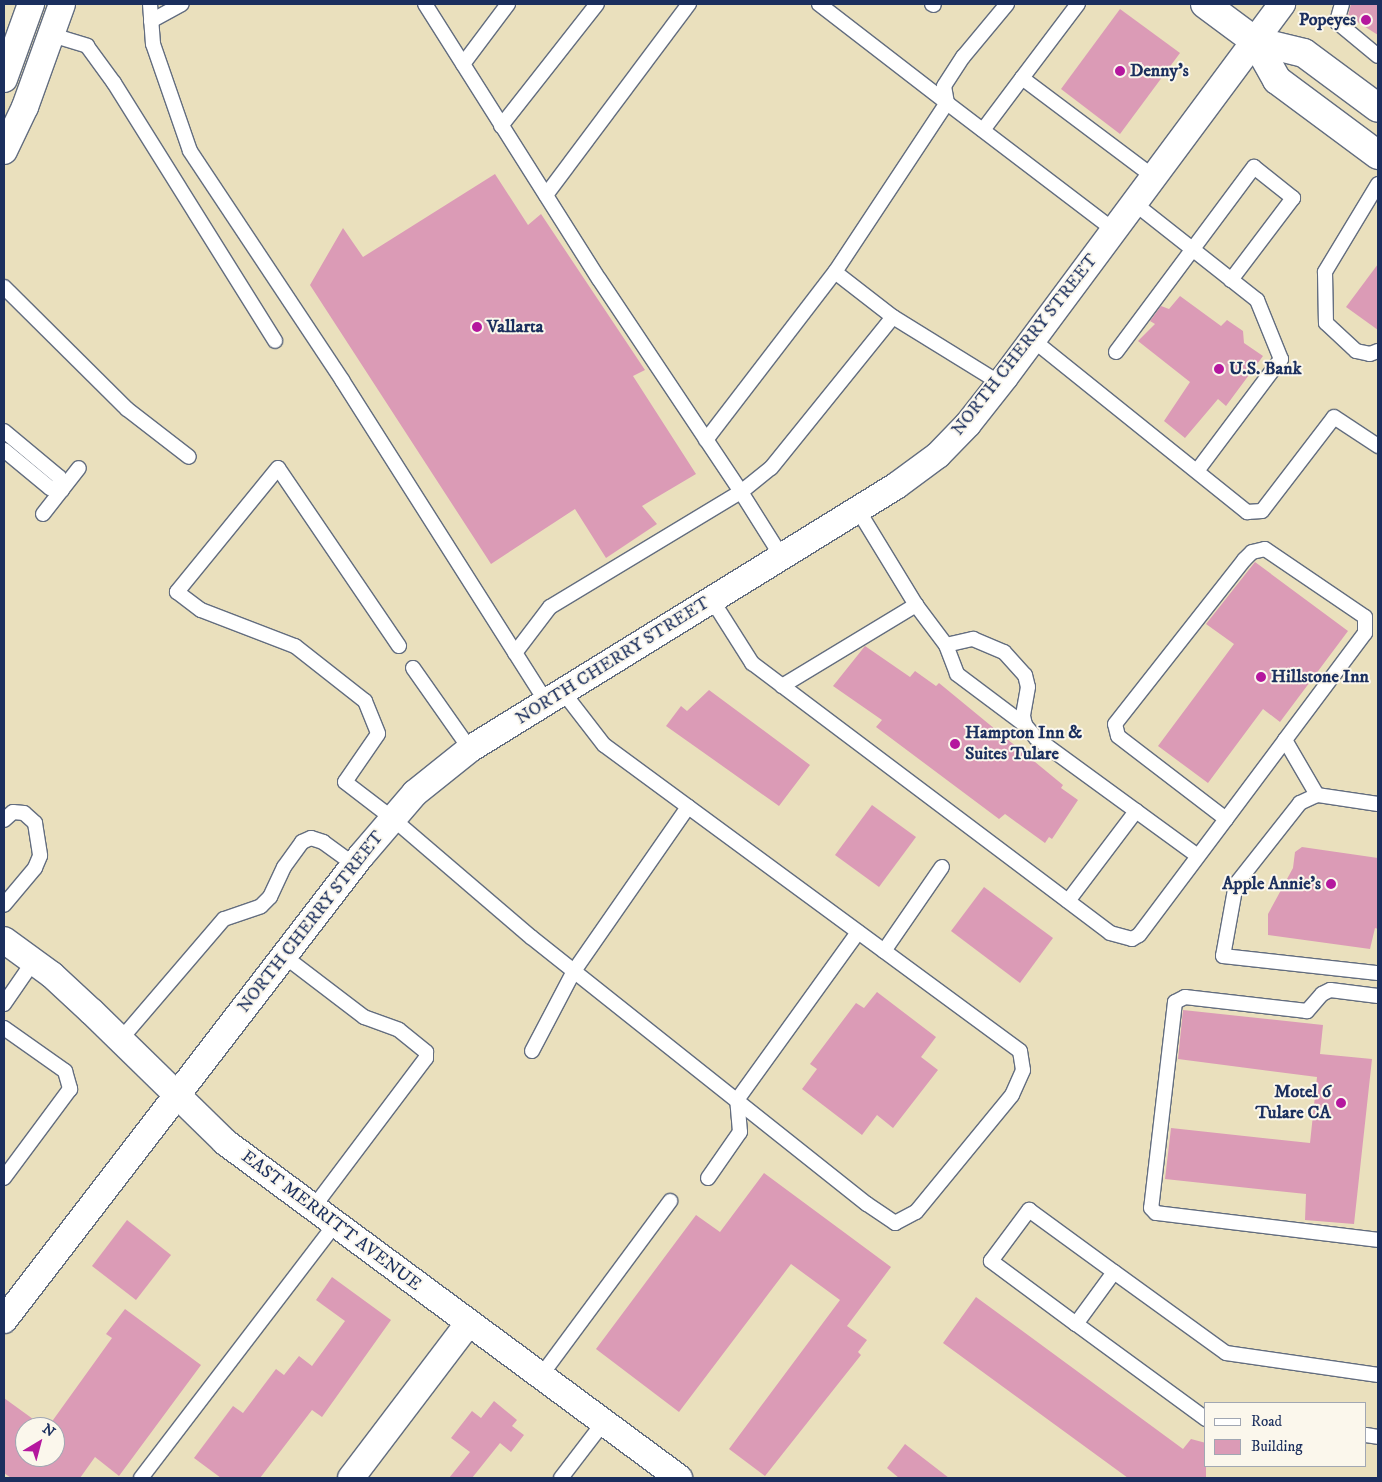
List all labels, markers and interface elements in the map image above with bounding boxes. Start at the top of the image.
place label: Popeyes [1299,9,1356,31]
marker: Popeyes [1360,14,1372,26]
place label: Denny's [1130,60,1189,82]
marker: Denny's [1114,65,1126,77]
street label: NORTH CHERRY STREET [947,250,1103,440]
place label: Vallarta [487,316,543,338]
marker: Vallarta [471,321,483,333]
place label: U.S. Bank [1229,358,1302,380]
marker: U.S. Bank [1213,363,1225,375]
street label: NORTH CHERRY STREET [512,592,714,730]
place label: Hillstone Inn [1271,666,1369,688]
marker: Hillstone Inn [1255,671,1267,683]
place label: Hampton Inn & Suites Tulare [965,723,1082,766]
marker: Hampton Inn & Suites Tulare [949,738,961,750]
street label: NORTH CHERRY STREET [233,827,389,1017]
place label: Apple Annie's [1222,873,1321,895]
marker: Apple Annie's [1325,878,1337,890]
place label: Motel 6 Tulare CA [1256,1082,1331,1124]
marker: Motel 6 Tulare CA [1335,1097,1347,1109]
street label: EAST MERRITT AVENUE [237,1146,425,1296]
legend [1204,1402,1367,1467]
text: Road [1251,1412,1282,1431]
north arrow [15,1417,65,1467]
text: N [38,1420,58,1441]
text: Building [1251,1437,1303,1456]

